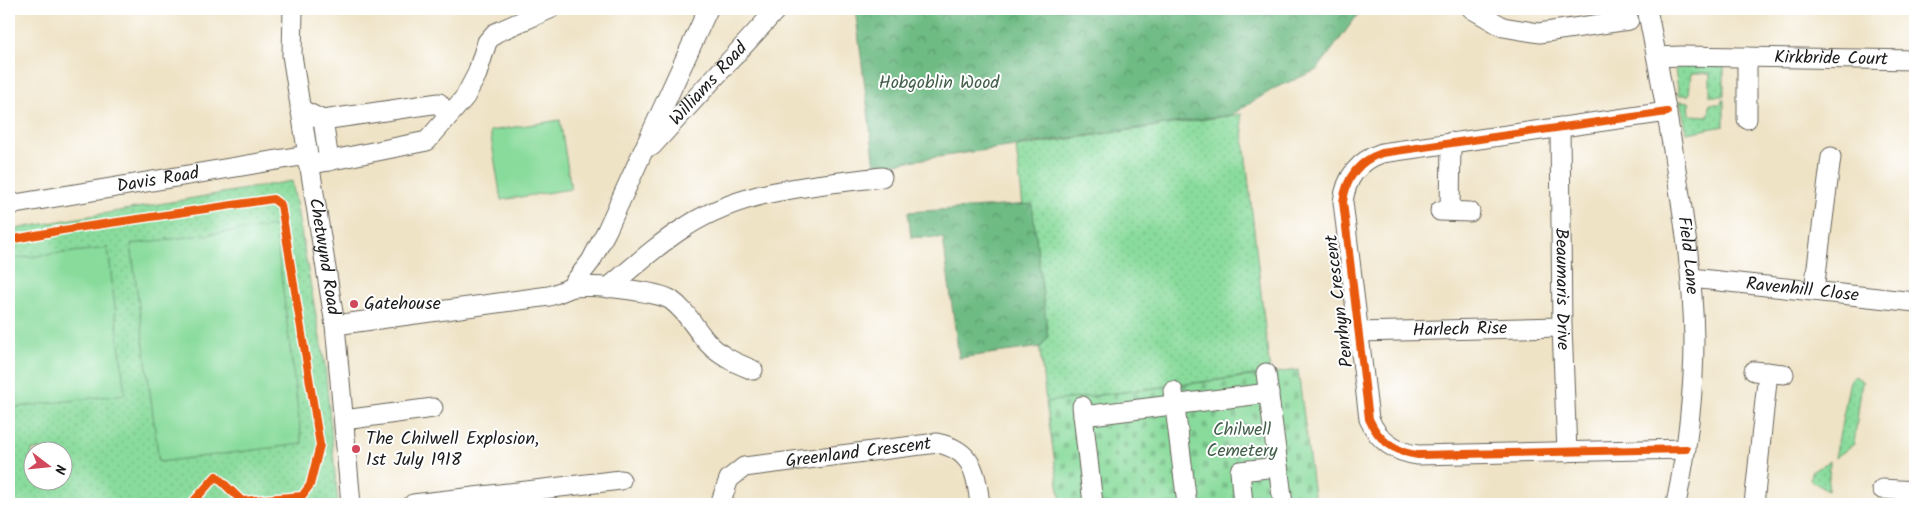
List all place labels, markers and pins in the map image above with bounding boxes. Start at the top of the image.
place label: Gatehouse [364,290,441,319]
marker: Gatehouse [348,298,360,310]
place label: The Chilwell Explosion, 1st July 1918 [366,425,539,475]
marker: The Chilwell Explosion, 1st July 1918 [350,443,362,455]

